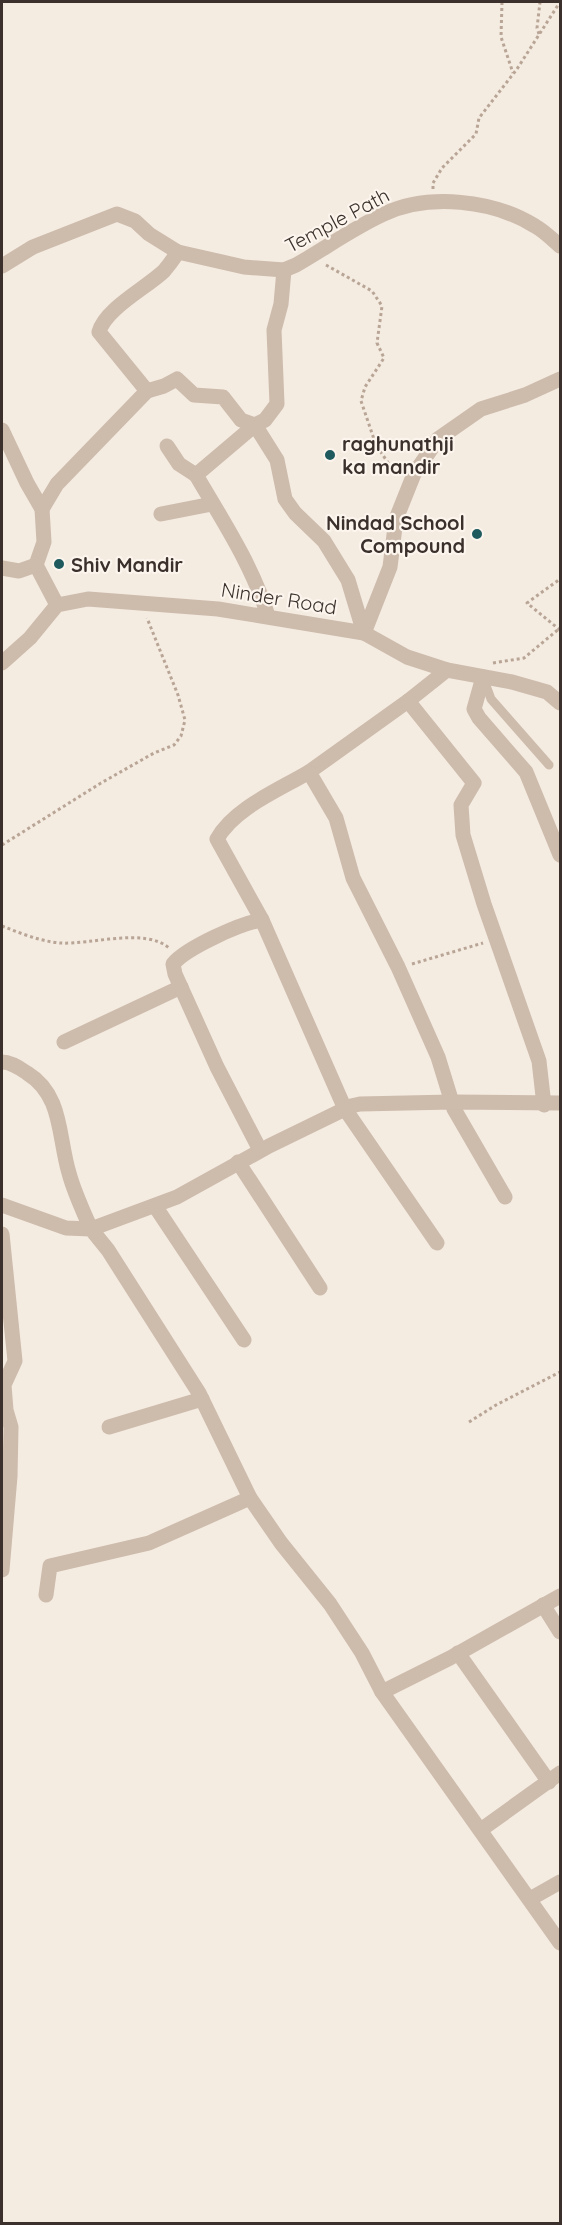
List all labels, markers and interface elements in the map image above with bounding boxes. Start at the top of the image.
street label: Temple Path [281,182,393,258]
place label: raghunathji ka mandir [342,431,454,479]
marker: raghunathji ka mandir [323,448,337,462]
place label: Nindad School Compound [326,510,465,558]
marker: Nindad School Compound [470,527,484,541]
place label: Shiv Mandir [71,552,183,577]
marker: Shiv Mandir [52,557,66,571]
street label: Ninder Road [219,577,339,619]

